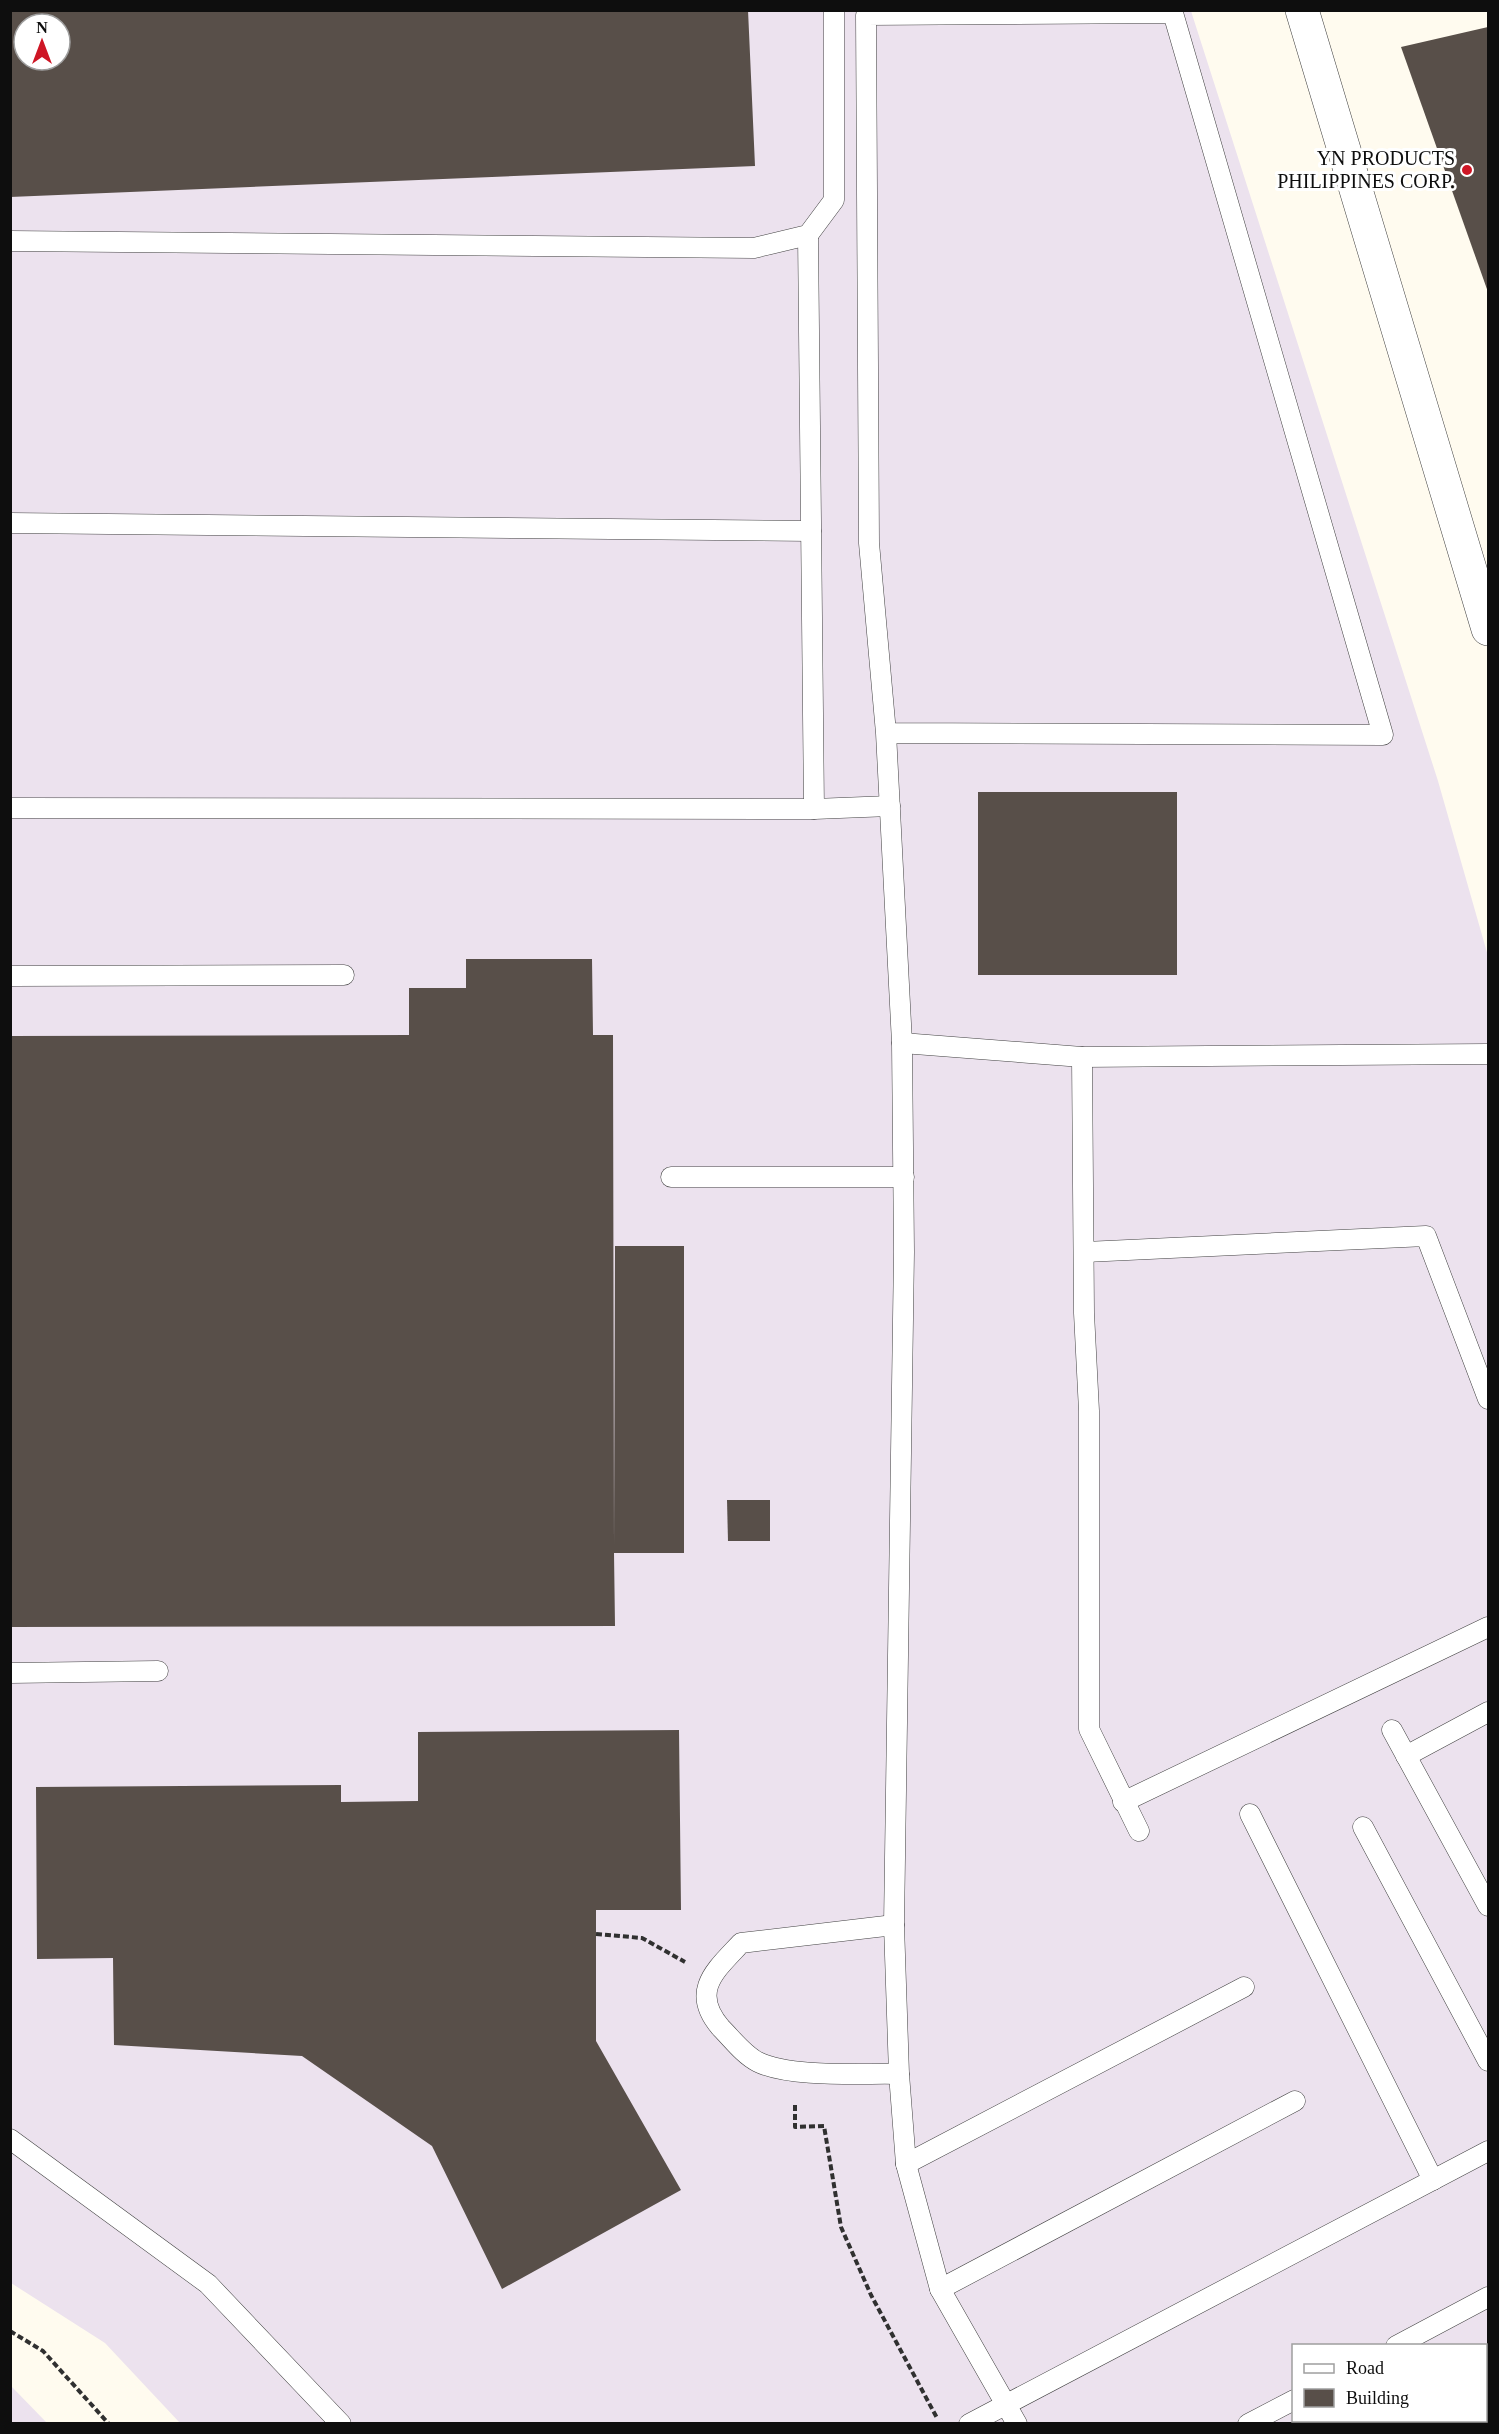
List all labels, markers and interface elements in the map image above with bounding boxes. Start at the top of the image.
north arrow [12,12,72,72]
text: N [36,19,48,36]
place label: YN PRODUCTS PHILIPPINES CORP. [1277,147,1455,192]
marker: YN PRODUCTS PHILIPPINES CORP. [1460,163,1474,177]
legend [1292,2344,1487,2422]
text: Road [1346,2358,1384,2378]
text: Building [1346,2388,1409,2408]

